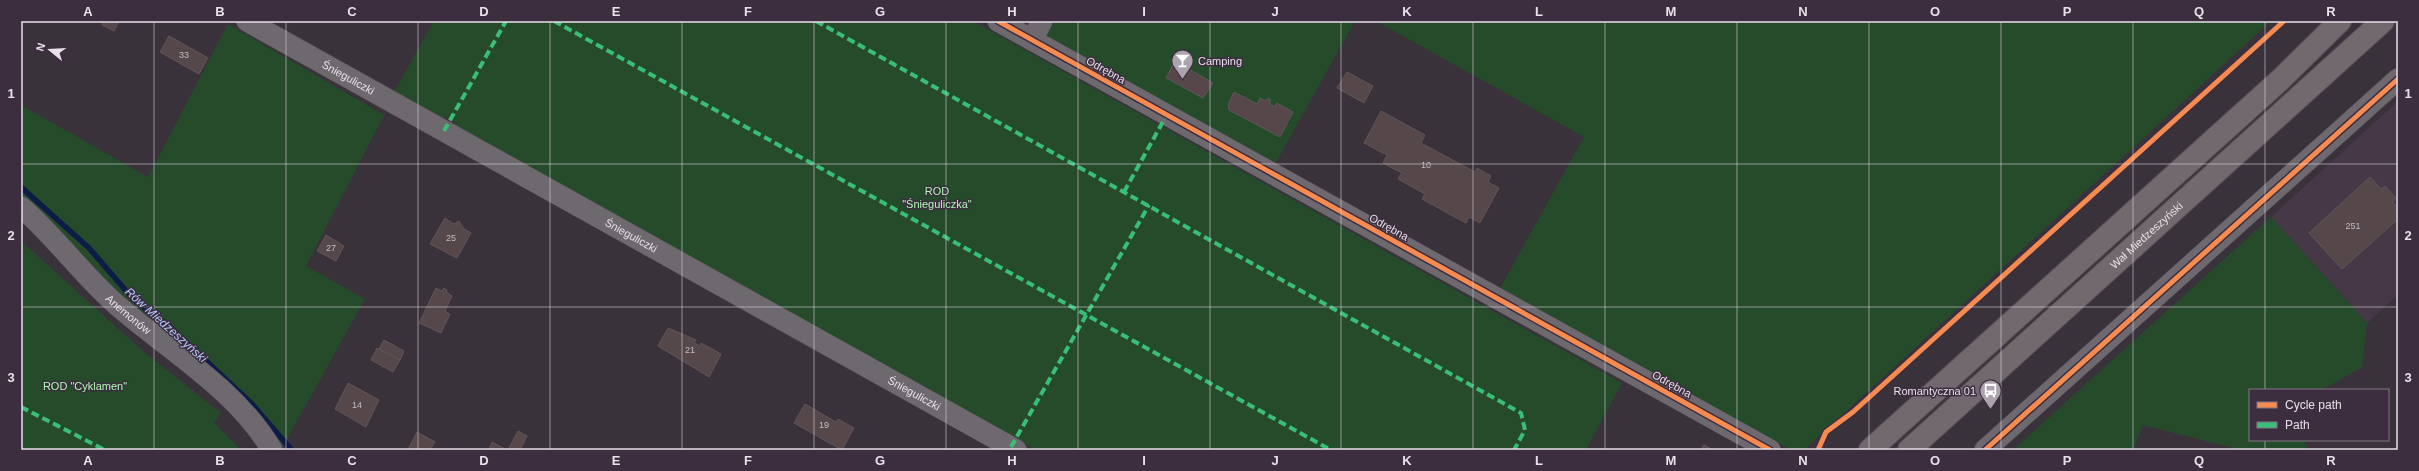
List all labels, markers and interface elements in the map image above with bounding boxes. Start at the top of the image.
text: A [83,4,93,19]
text: B [215,4,225,19]
text: C [347,4,357,19]
text: D [479,4,489,19]
text: E [612,4,621,19]
text: F [744,4,752,19]
text: G [875,4,885,19]
text: H [1007,4,1017,19]
text: I [1142,4,1146,19]
text: J [1271,4,1279,19]
text: K [1402,4,1412,19]
text: L [1535,4,1543,19]
text: M [1666,4,1676,19]
text: N [1798,4,1808,19]
text: O [1930,4,1940,19]
text: P [2063,4,2072,19]
text: Q [2194,4,2204,19]
text: R [2326,4,2336,19]
north arrow [30,30,70,70]
text: N [34,41,47,53]
bar icon: Camping [1169,48,1195,81]
house number: 33 [179,50,189,60]
street label: Odrębna [1084,54,1128,86]
place label: Camping [1198,55,1242,67]
street label: Śnieguliczki [320,58,377,97]
text: 1 [7,86,15,101]
text: 1 [2404,86,2412,101]
house number: 10 [1421,160,1431,170]
park label: ROD "Śnieguliczka" [902,185,972,210]
street label: Wał Miedzeszyński [2108,200,2185,271]
street label: Odrębna [1367,211,1411,243]
street label: Śnieguliczki [603,216,660,255]
house number: 251 [2345,221,2361,231]
text: 2 [7,228,15,243]
text: 2 [2404,228,2412,243]
house number: 25 [446,233,456,243]
house number: 27 [326,243,336,253]
water label: Rów Miedzeszyński [122,285,210,366]
street label: Anemonów [103,292,153,337]
house number: 21 [685,345,695,355]
street label: Odrębna [1650,368,1694,400]
text: 3 [7,370,15,385]
text: 3 [2404,370,2412,385]
street label: Śnieguliczki [886,374,943,413]
bus stop icon: Romantyczna 01 [1978,378,2004,411]
park label: ROD "Cyklamen" [43,380,127,392]
place label: Romantyczna 01 [1893,385,1976,397]
legend [2249,389,2389,441]
text: Cycle path [2285,398,2342,412]
house number: 14 [352,400,362,410]
text: Path [2285,418,2310,432]
house number: 19 [819,420,829,430]
text: A [83,453,93,468]
text: B [215,453,225,468]
text: C [347,453,357,468]
text: D [479,453,489,468]
text: E [612,453,621,468]
text: F [744,453,752,468]
text: G [875,453,885,468]
text: H [1007,453,1017,468]
text: I [1142,453,1146,468]
text: J [1271,453,1279,468]
text: K [1402,453,1412,468]
text: L [1535,453,1543,468]
text: M [1666,453,1676,468]
text: N [1798,453,1808,468]
text: O [1930,453,1940,468]
text: P [2063,453,2072,468]
text: Q [2194,453,2204,468]
text: R [2326,453,2336,468]

